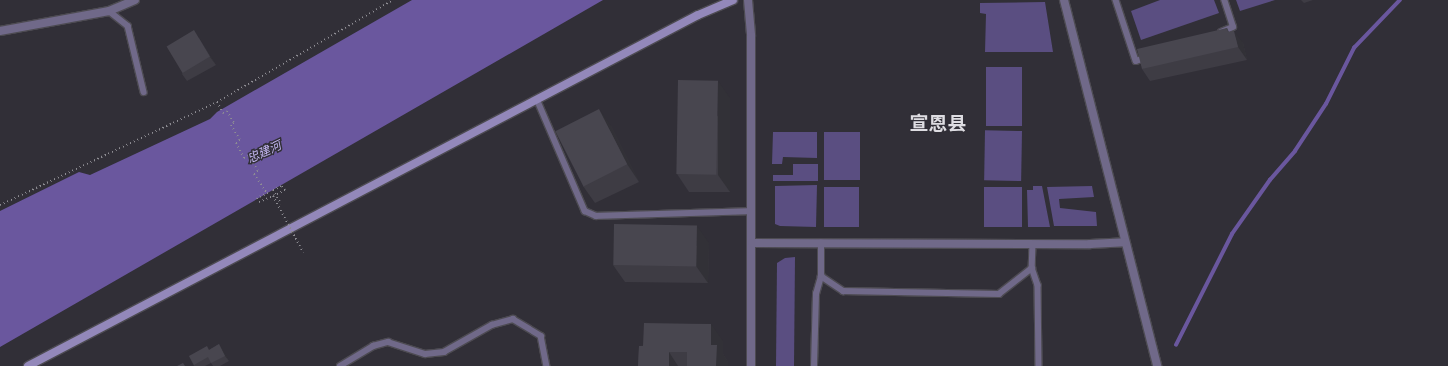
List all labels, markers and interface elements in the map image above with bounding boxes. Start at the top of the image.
district label: 宣恩县 [910,113,966,135]
water label: 忠建河 [245,138,283,166]

